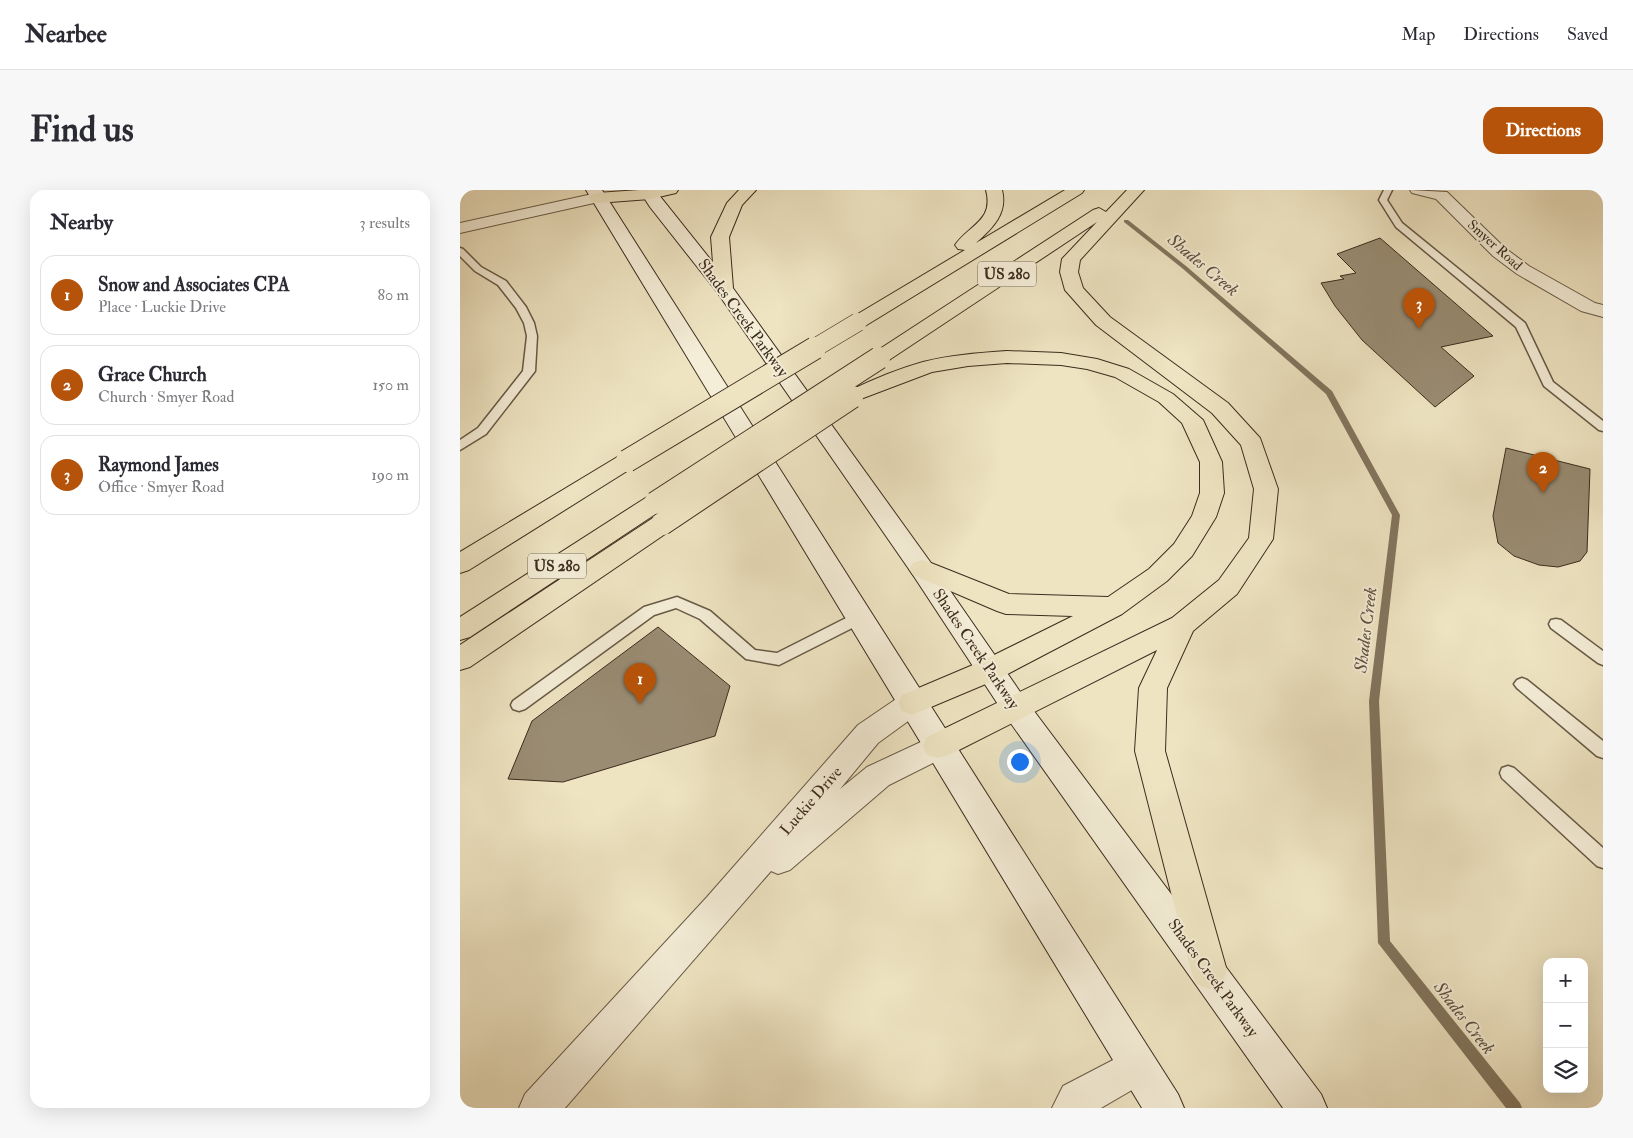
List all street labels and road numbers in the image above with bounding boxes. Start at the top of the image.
street label: Smyer Road [1463,216,1526,275]
street label: Shades Creek Parkway [693,255,793,382]
road number: US 280 [978,262,1036,286]
road number: US 280 [528,554,586,578]
street label: Shades Creek Parkway [928,585,1024,714]
street label: Luckie Drive [776,762,847,840]
street label: Shades Creek Parkway [1163,915,1263,1042]

